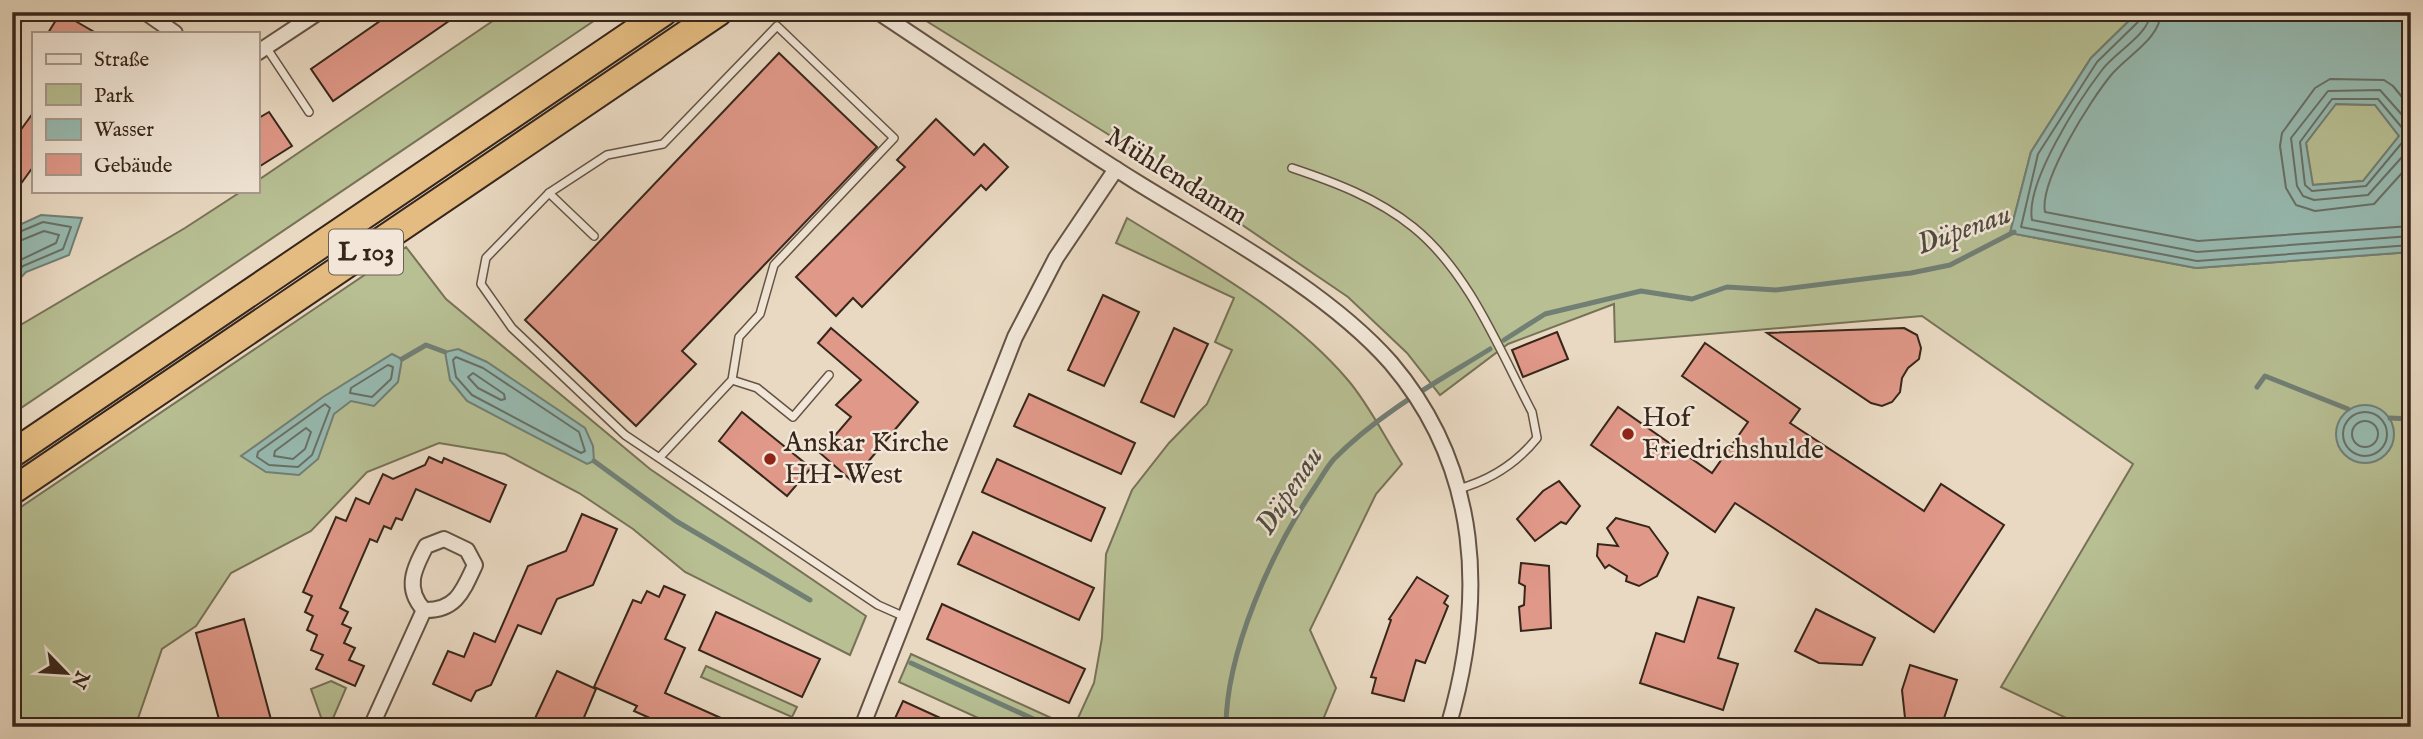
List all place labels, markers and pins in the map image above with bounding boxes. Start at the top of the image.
place label: Hof Friedrichshulde [1642,401,1824,468]
place label: Anskar Kirche HH-West [783,426,949,493]
marker: Hof Friedrichshulde [1620,426,1636,442]
marker: Anskar Kirche HH-West [762,451,778,467]

